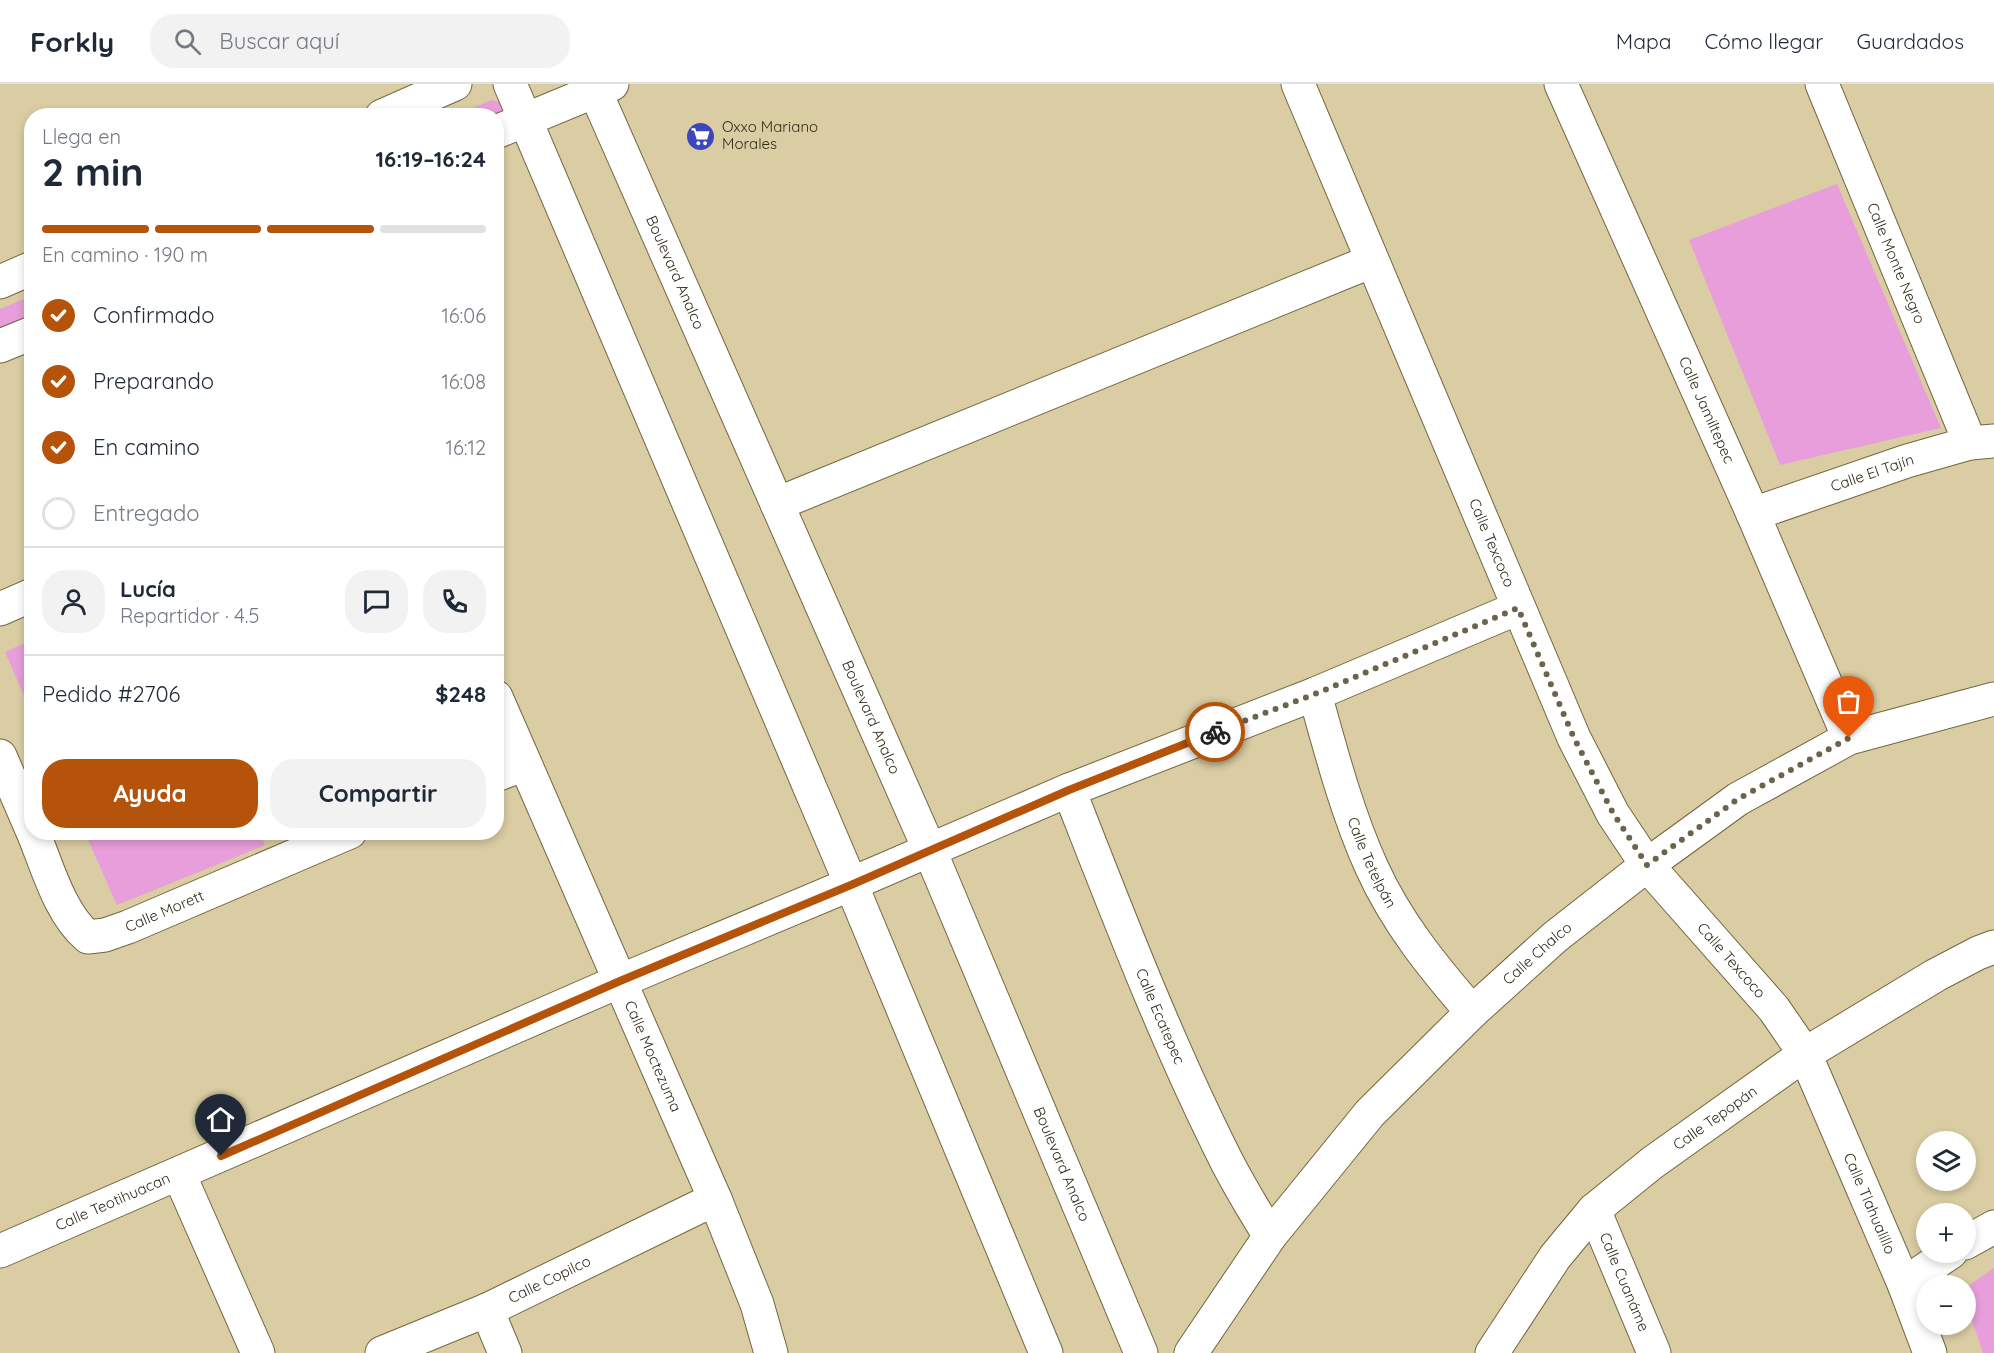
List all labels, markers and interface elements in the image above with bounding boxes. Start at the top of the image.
search box [150,14,570,68]
text: Forkly [30,24,114,59]
icon: search [171,25,204,58]
text: Buscar aquí [219,27,340,55]
text: Mapa [1616,28,1671,54]
text: Cómo llegar [1704,28,1823,54]
text: Guardados [1856,28,1964,54]
place label: Oxxo Mariano Morales [722,117,818,153]
supermarket icon: Oxxo Mariano Morales [685,120,717,152]
text: Llega en [42,124,121,149]
text: 16:19–16:24 [376,145,486,173]
text: 2 min [42,147,144,196]
street label: Calle Monte Negro [1863,200,1930,327]
street label: Boulevard Analco [642,212,709,332]
text: En camino · 190 m [42,242,208,267]
icon: check [42,299,75,332]
text: Confirmado [93,301,214,329]
text: 16:06 [441,303,486,328]
street label: Calle Jamiltepec [1675,353,1739,466]
icon: check [42,365,75,398]
text: Preparando [93,367,214,395]
text: 16:08 [441,369,486,394]
icon: check [42,431,75,464]
text: En camino [93,433,200,461]
text: 16:12 [446,435,486,460]
street label: Calle El Tajín [1828,450,1916,496]
street label: Calle Texcoco [1465,495,1519,590]
text: Entregado [93,499,200,527]
button: person [42,570,105,633]
button: chat [345,570,408,633]
button: phone [423,570,486,633]
text: Lucía [120,575,176,603]
text: Repartidor · 4.5 [120,603,259,628]
street label: Boulevard Analco [838,657,905,777]
pin [1823,676,1874,738]
text: Pedido #2706 [42,680,180,708]
text: $248 [435,680,486,708]
icon: bag [1832,685,1865,718]
courier [1185,702,1245,762]
icon: bike [1199,716,1232,749]
button: Ayuda [42,759,258,828]
button: Compartir [270,759,486,828]
street label: Calle Tetelpán [1343,814,1401,911]
street label: Calle Morett [122,886,207,936]
street label: Calle Chalco [1499,918,1575,989]
street label: Calle Texcoco [1693,918,1770,1002]
street label: Calle Ecatepec [1132,965,1190,1067]
street label: Calle Moctezuma [621,998,686,1115]
street label: Calle Tepopán [1669,1081,1761,1154]
pin [195,1094,246,1156]
icon: home [204,1103,237,1136]
street label: Boulevard Analco [1030,1104,1095,1224]
map controls [1916,1131,1976,1335]
button: layers [1916,1131,1976,1191]
street label: Calle Tlahualillo [1840,1150,1900,1257]
street label: Calle Teotihuacan [52,1168,173,1235]
button: + [1916,1203,1976,1263]
street label: Calle Cuanáme [1595,1229,1654,1334]
street label: Calle Copilco [505,1251,594,1307]
button: − [1916,1275,1976,1335]

